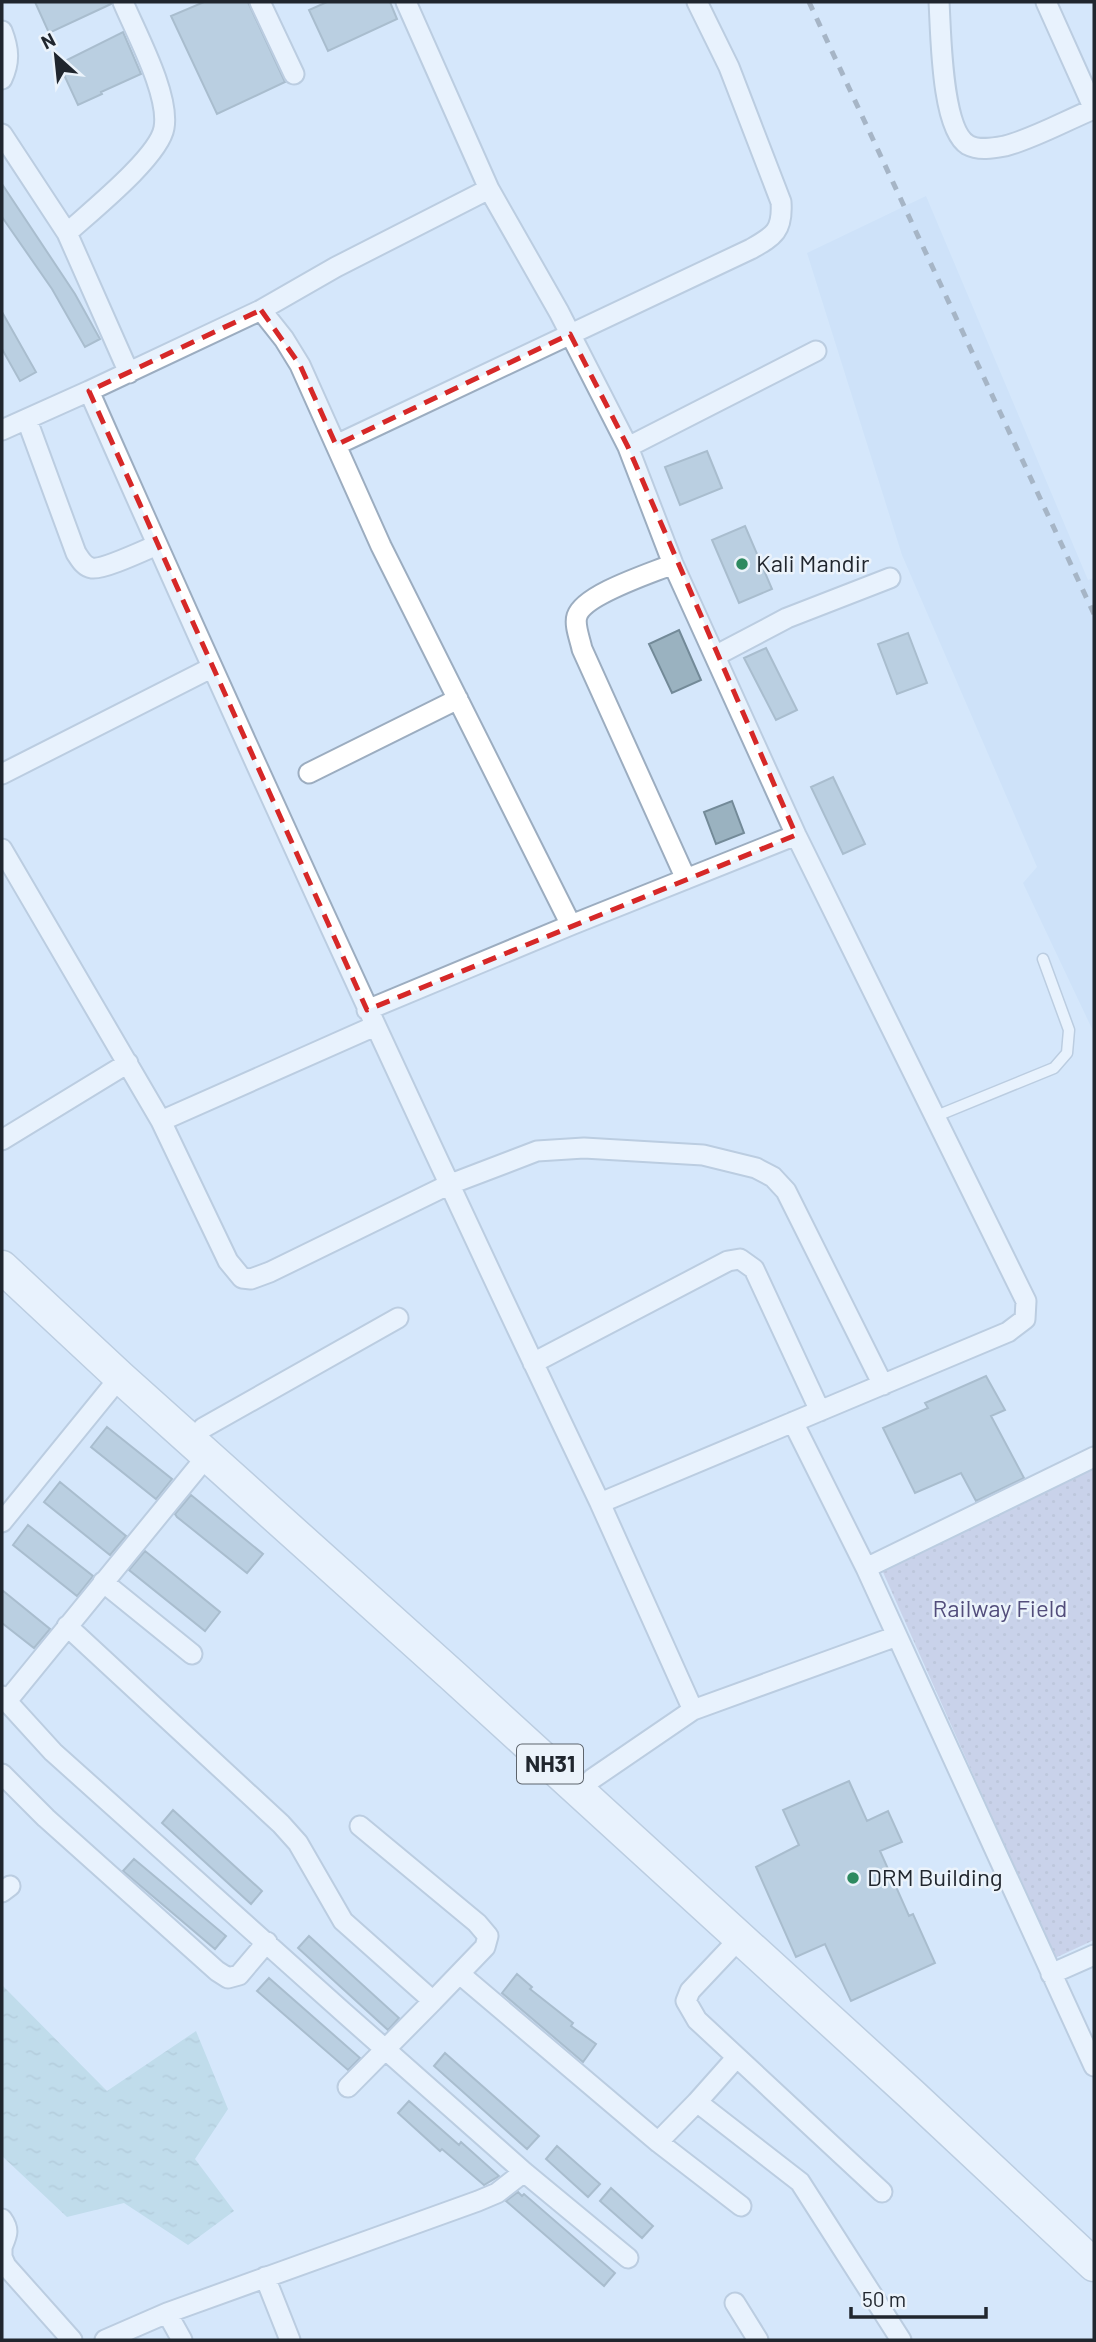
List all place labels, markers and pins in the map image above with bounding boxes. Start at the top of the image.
place label: Kali Mandir [756,548,870,577]
marker: Kali Mandir [734,556,750,572]
place label: DRM Building [867,1862,1003,1891]
marker: DRM Building [845,1870,861,1886]

